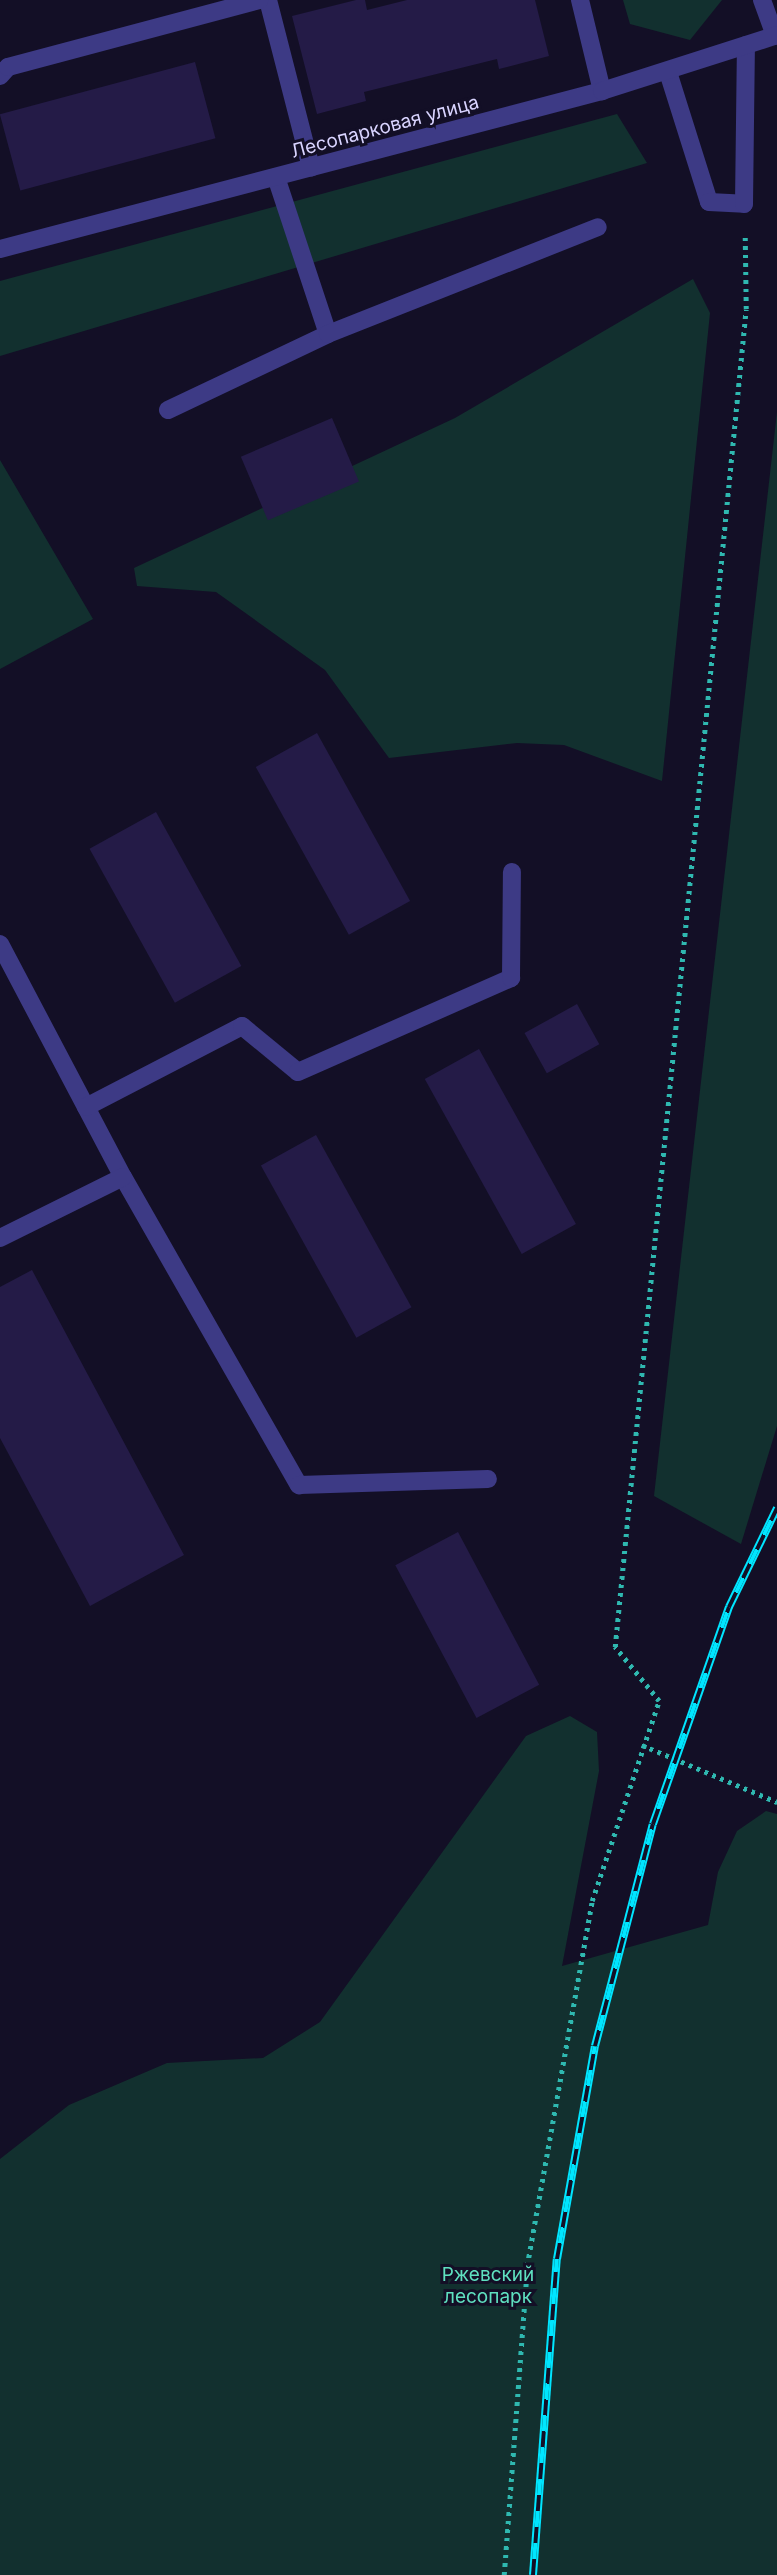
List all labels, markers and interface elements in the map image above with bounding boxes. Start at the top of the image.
street label: Лесопарковая улица [289,91,481,163]
park label: Ржевский лесопарк [442,2264,534,2308]

